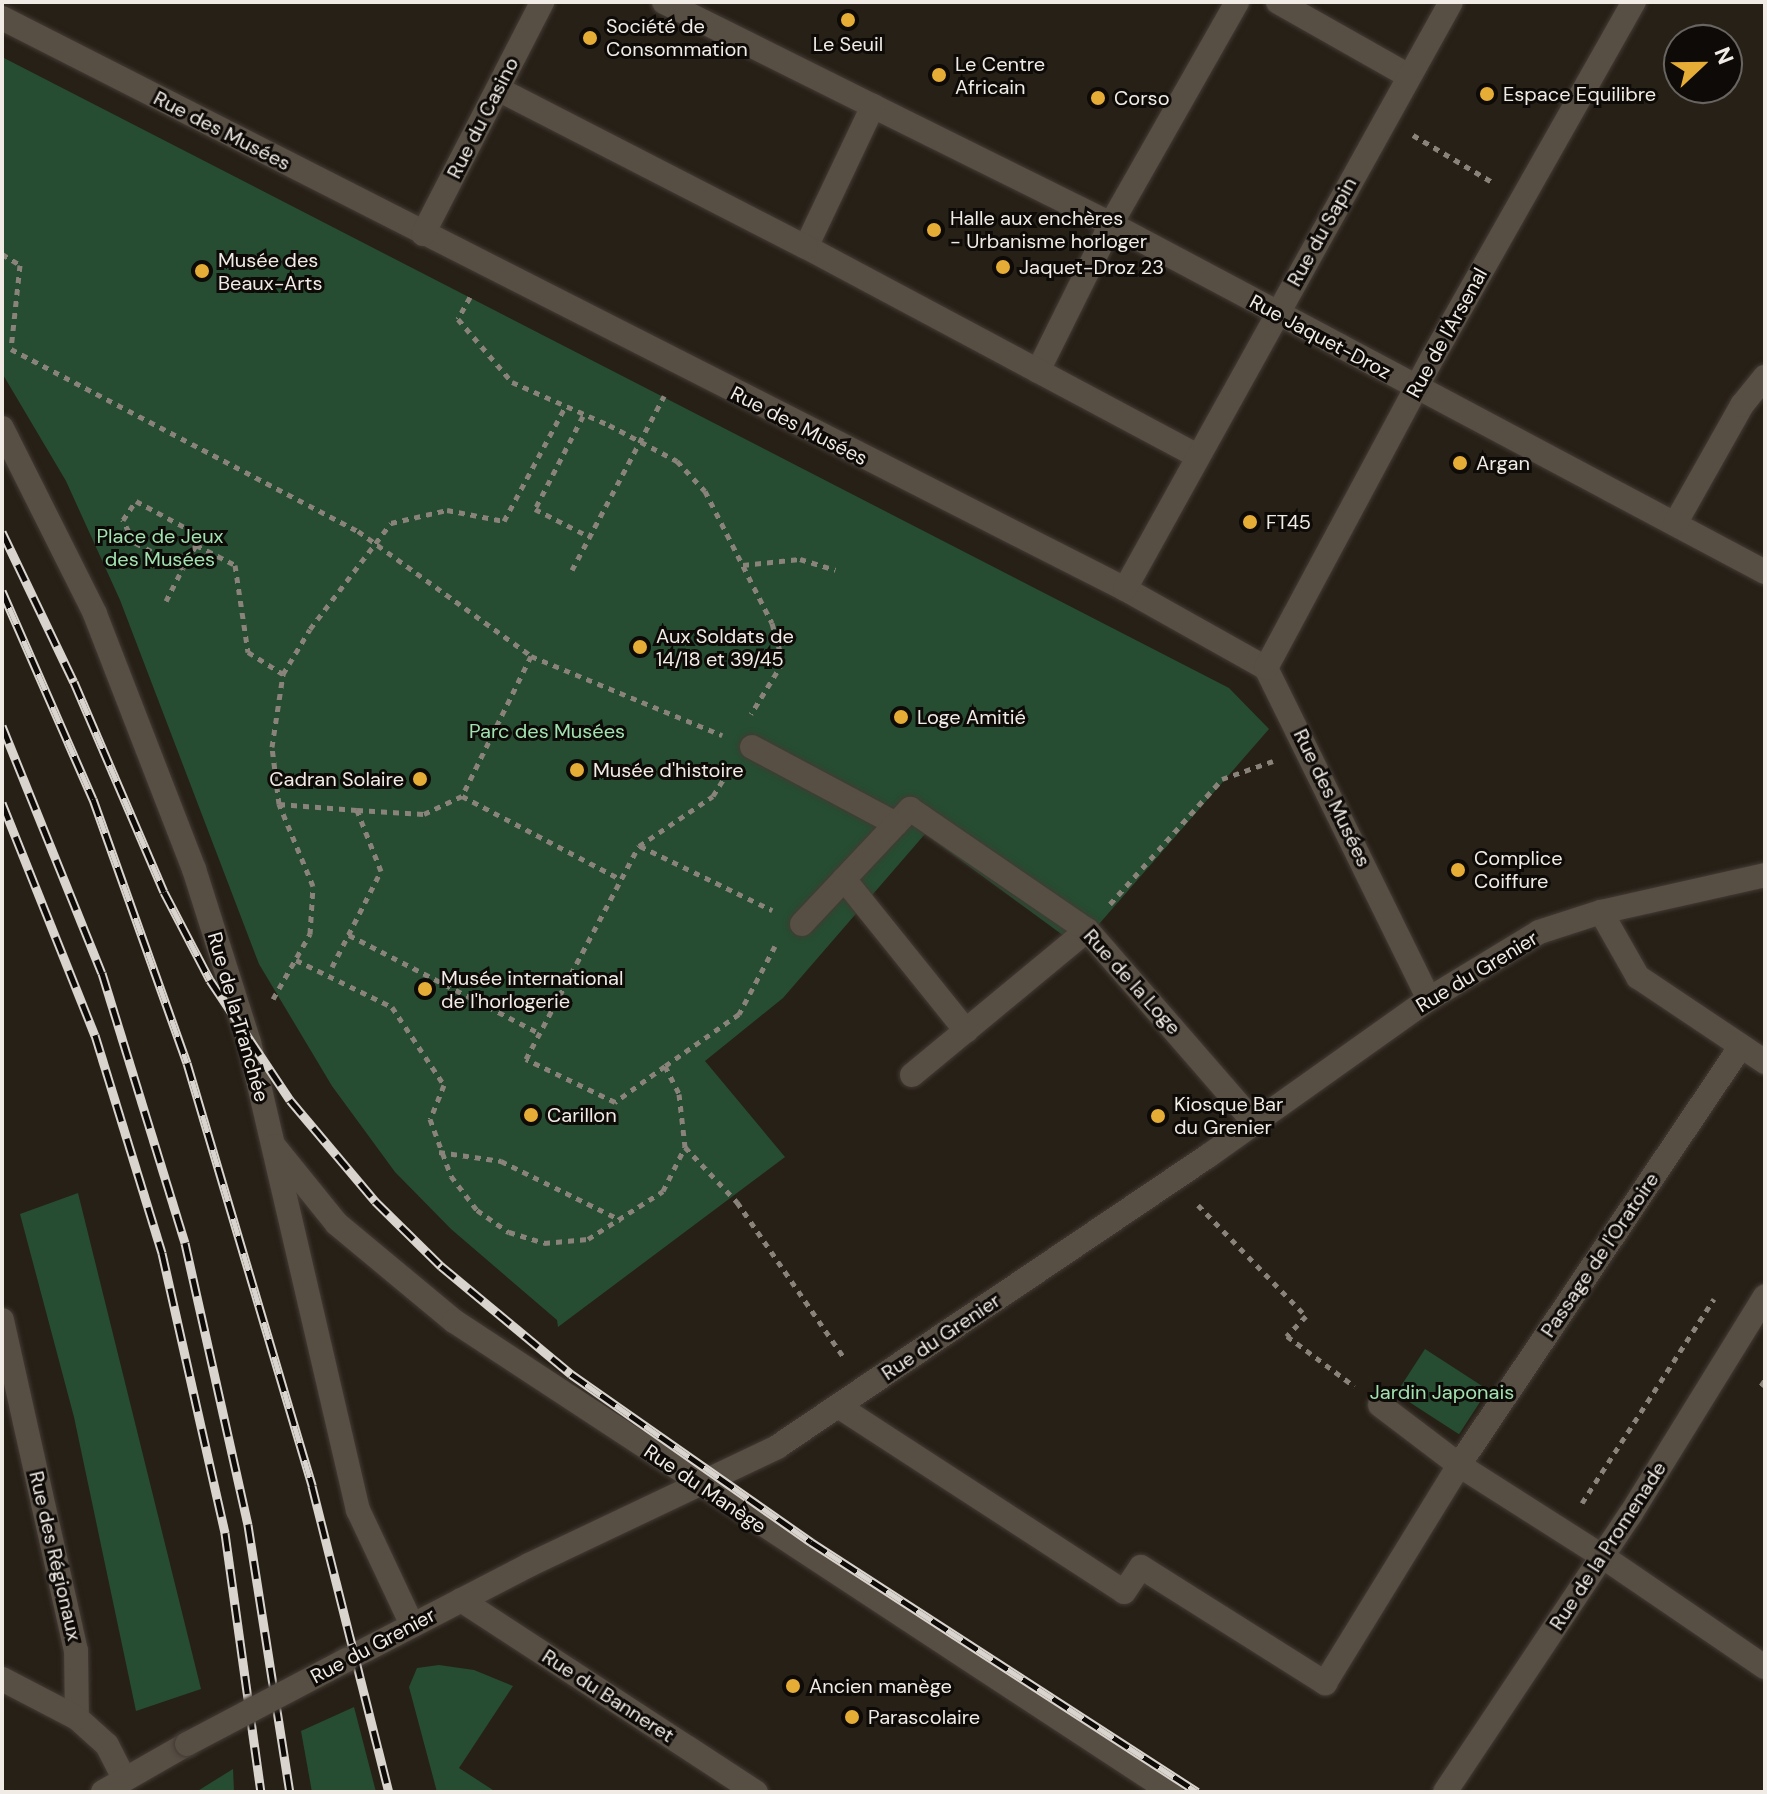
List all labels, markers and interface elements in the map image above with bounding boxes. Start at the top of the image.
marker: Le Seuil [839,11,857,29]
place label: Société de Consommation [606,14,748,61]
north arrow [1663,24,1743,104]
marker: Société de Consommation [581,29,599,47]
place label: Le Seuil [813,32,883,56]
text: N [1707,43,1740,68]
place label: Le Centre Africain [955,52,1045,99]
street label: Rue du Casino [442,53,524,183]
marker: Le Centre Africain [930,66,948,84]
place label: Espace Equilibre [1503,82,1656,106]
marker: Espace Equilibre [1478,85,1496,103]
street label: Rue des Musées [150,86,294,176]
place label: Corso [1114,86,1169,110]
marker: Corso [1089,89,1107,107]
street label: Rue du Sapin [1282,173,1362,291]
place label: Halle aux enchères - Urbanisme horloger [950,206,1147,253]
marker: Halle aux enchères - Urbanisme horloger [925,221,943,239]
place label: Musée des Beaux-Arts [218,248,322,295]
place label: Jaquet-Droz 23 [1019,255,1164,279]
marker: Jaquet-Droz 23 [994,258,1012,276]
marker: Musée des Beaux-Arts [193,262,211,280]
street label: Rue de l'Arsenal [1401,264,1493,402]
street label: Rue Jaquet-Droz [1245,290,1395,384]
street label: Rue des Musées [727,381,871,471]
place label: Argan [1476,451,1530,475]
marker: Argan [1451,454,1469,472]
place label: FT45 [1266,510,1311,534]
marker: FT45 [1241,513,1259,531]
park label: Place de Jeux des Musées [96,524,224,571]
place label: Aux Soldats de 14/18 et 39/45 [656,624,794,671]
marker: Aux Soldats de 14/18 et 39/45 [631,638,649,656]
place label: Loge Amitié [917,705,1026,729]
marker: Loge Amitié [892,708,910,726]
park label: Parc des Musées [469,719,625,743]
street label: Rue des Musées [1288,725,1376,871]
place label: Musée d'histoire [593,758,744,782]
marker: Musée d'histoire [568,761,586,779]
place label: Cadran Solaire [269,767,404,791]
marker: Cadran Solaire [411,770,429,788]
place label: Complice Coiffure [1474,846,1563,893]
marker: Complice Coiffure [1449,861,1467,879]
street label: Rue de la Loge [1078,924,1186,1040]
street label: Rue du Grenier [1412,926,1542,1018]
street label: Rue de la Tranchée [202,929,274,1105]
place label: Musée international de l'horlogerie [441,966,623,1013]
marker: Musée international de l'horlogerie [416,980,434,998]
place label: Kiosque Bar du Grenier [1174,1092,1283,1139]
place label: Carillon [547,1103,617,1127]
marker: Carillon [522,1106,540,1124]
marker: Kiosque Bar du Grenier [1149,1107,1167,1125]
street label: Passage de l'Oratoire [1536,1168,1664,1342]
street label: Rue du Grenier [877,1288,1005,1386]
park label: Jardin Japonais [1370,1380,1514,1404]
street label: Rue du Manège [639,1439,771,1539]
street label: Rue de la Promenade [1545,1457,1671,1635]
street label: Rue des Régionaux [24,1469,86,1643]
street label: Rue du Grenier [306,1603,440,1689]
street label: Rue du Banneret [538,1644,678,1748]
place label: Ancien manège [809,1674,952,1698]
marker: Ancien manège [784,1677,802,1695]
place label: Parascolaire [868,1705,980,1729]
marker: Parascolaire [843,1708,861,1726]

